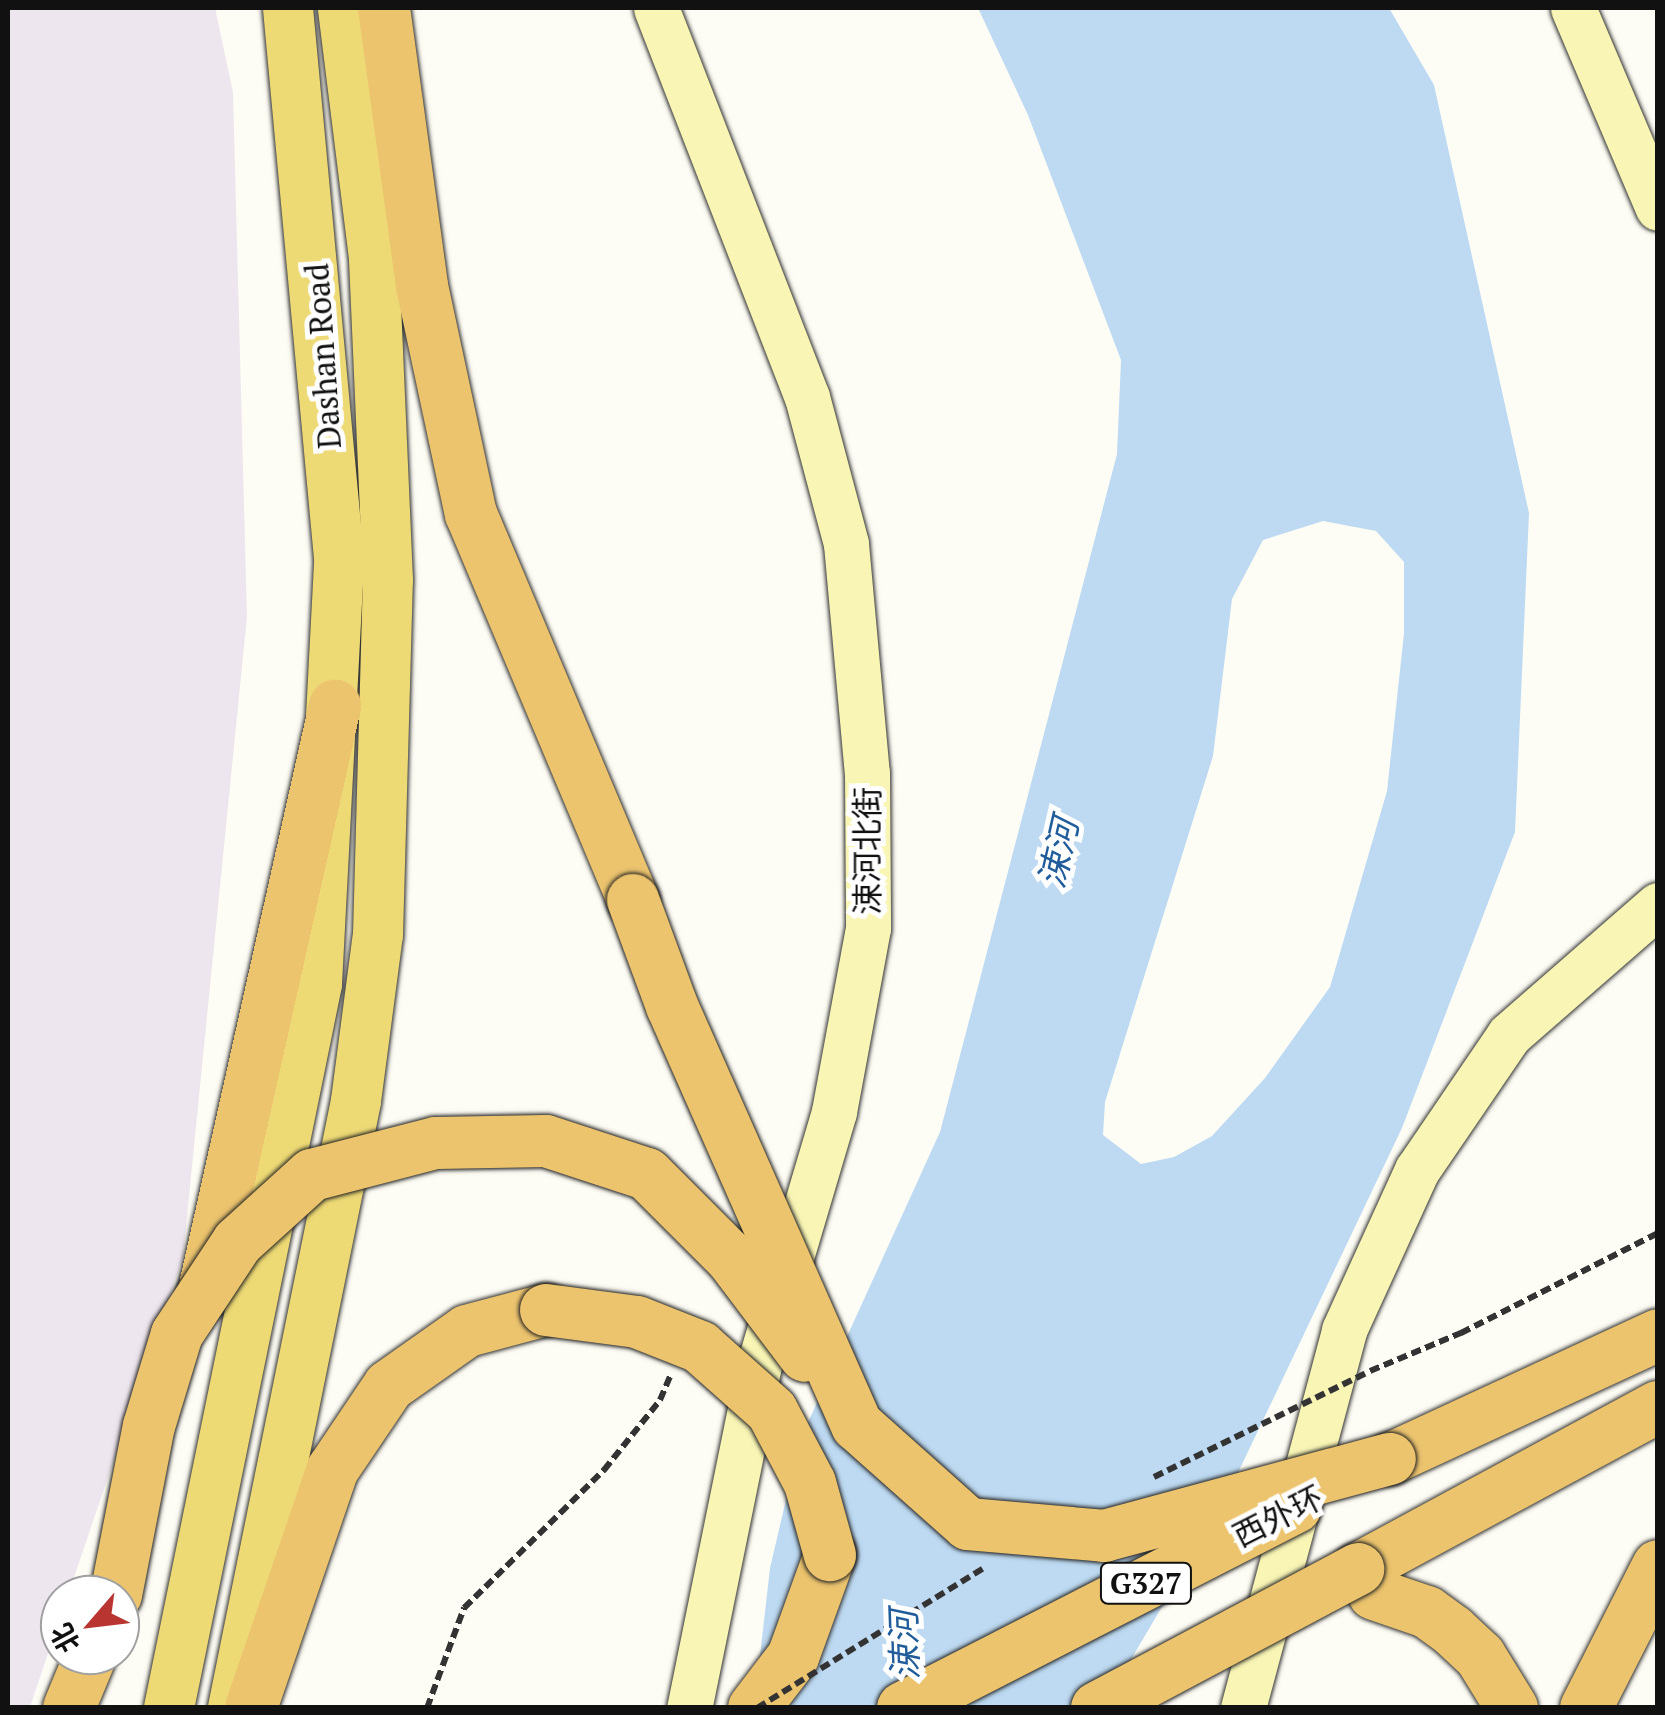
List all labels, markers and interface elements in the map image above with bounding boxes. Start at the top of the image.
street label: Dashan Road [297,262,349,450]
street label: 涑河北街 [848,787,886,915]
water label: 涑河 [1030,814,1086,892]
street label: 西外环 [1227,1477,1329,1555]
road number: G327 [1098,1558,1194,1608]
north arrow [40,1575,140,1675]
water label: 涑河 [882,1609,926,1681]
text: 北 [42,1617,88,1659]

